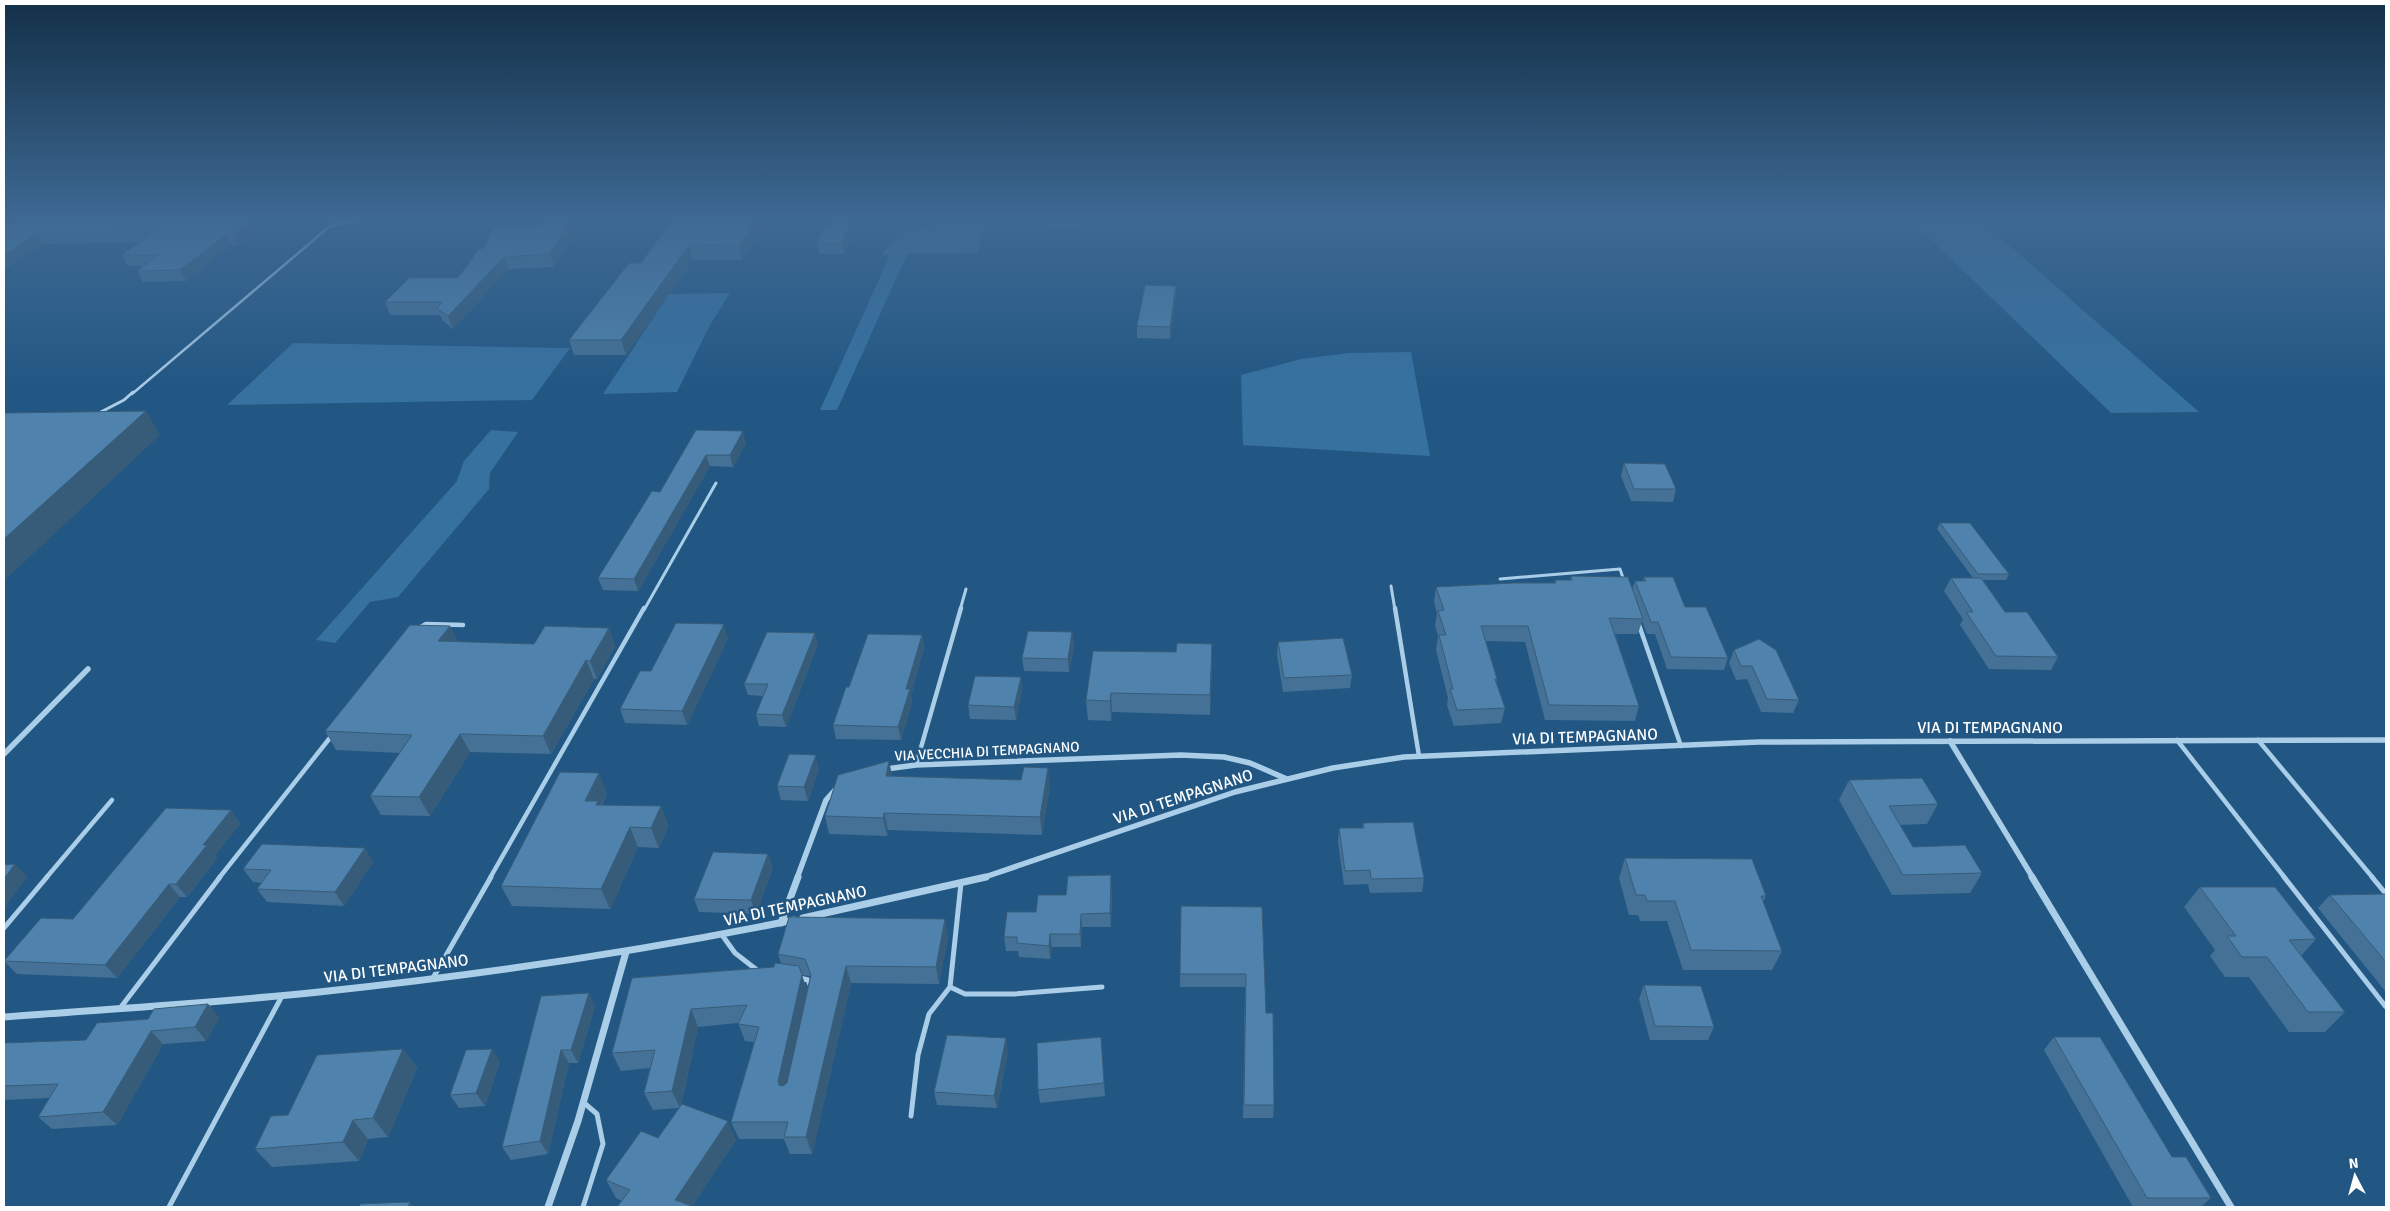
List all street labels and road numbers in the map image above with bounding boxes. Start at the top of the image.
street label: VIA DI TEMPAGNANO [1917,718,2063,738]
street label: VIA DI TEMPAGNANO [1512,724,1658,750]
street label: VIA VECCHIA DI TEMPAGNANO [894,738,1080,765]
street label: VIA DI TEMPAGNANO [1111,765,1256,829]
street label: VIA DI TEMPAGNANO [722,881,869,931]
street label: VIA DI TEMPAGNANO [323,950,470,988]

